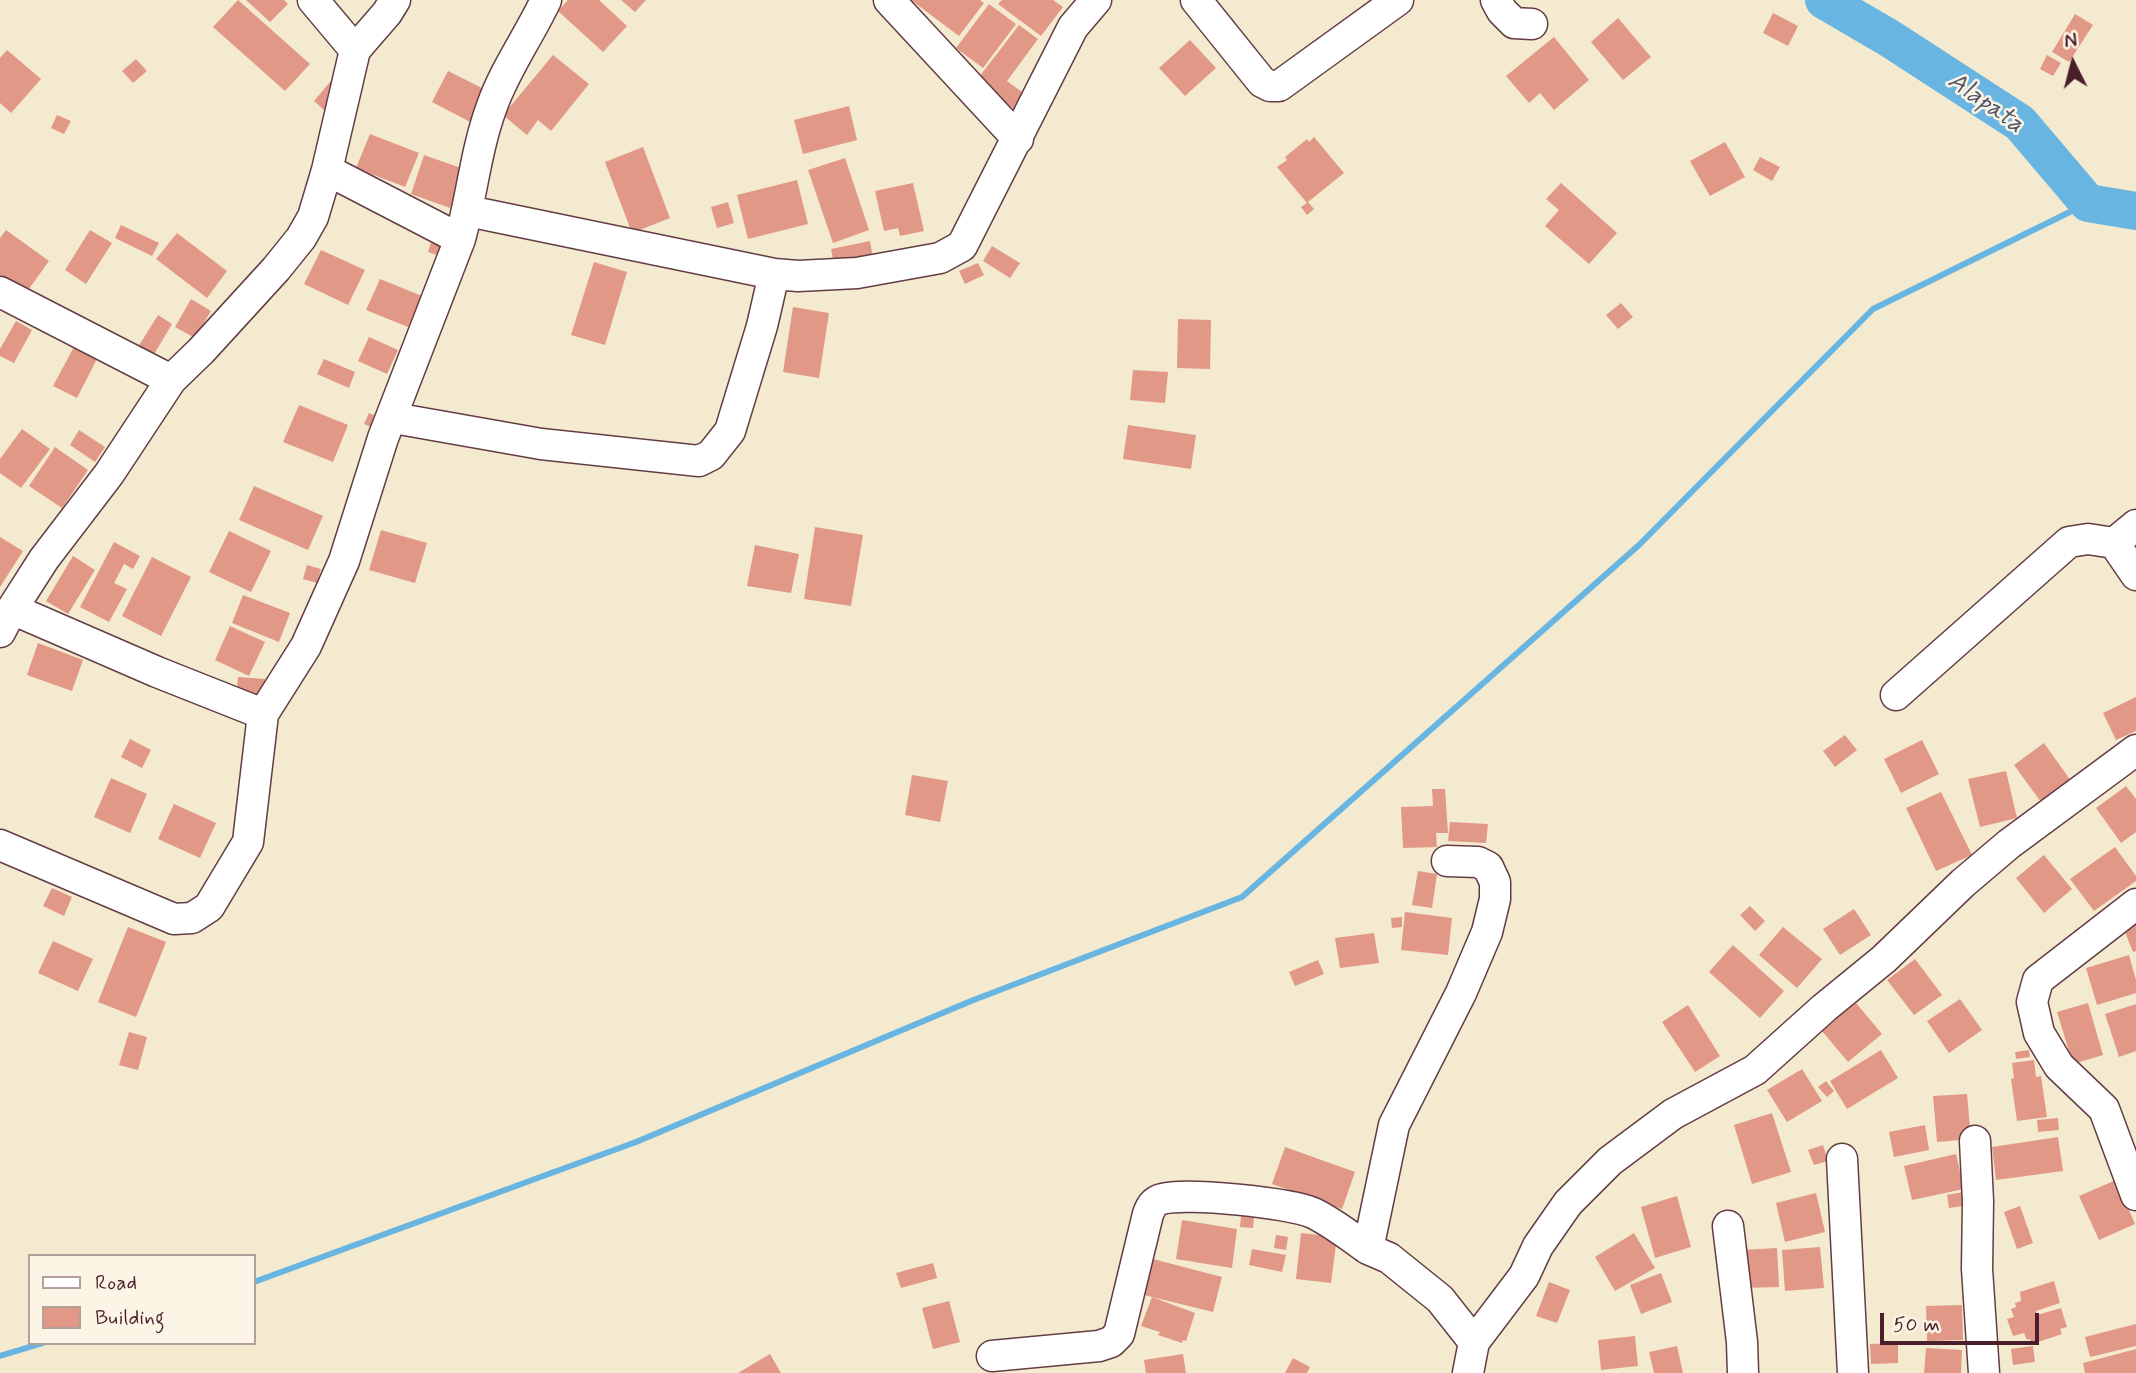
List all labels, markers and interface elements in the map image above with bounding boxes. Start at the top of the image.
north arrow [2038,28,2108,98]
text: N [2063,29,2078,55]
water label: Alapata [1941,67,2029,141]
legend [28,1254,256,1345]
text: Road [95,1269,137,1297]
scale bar [1884,1300,2043,1344]
text: Building [95,1304,165,1332]
text: 50 m [1893,1311,1940,1339]

